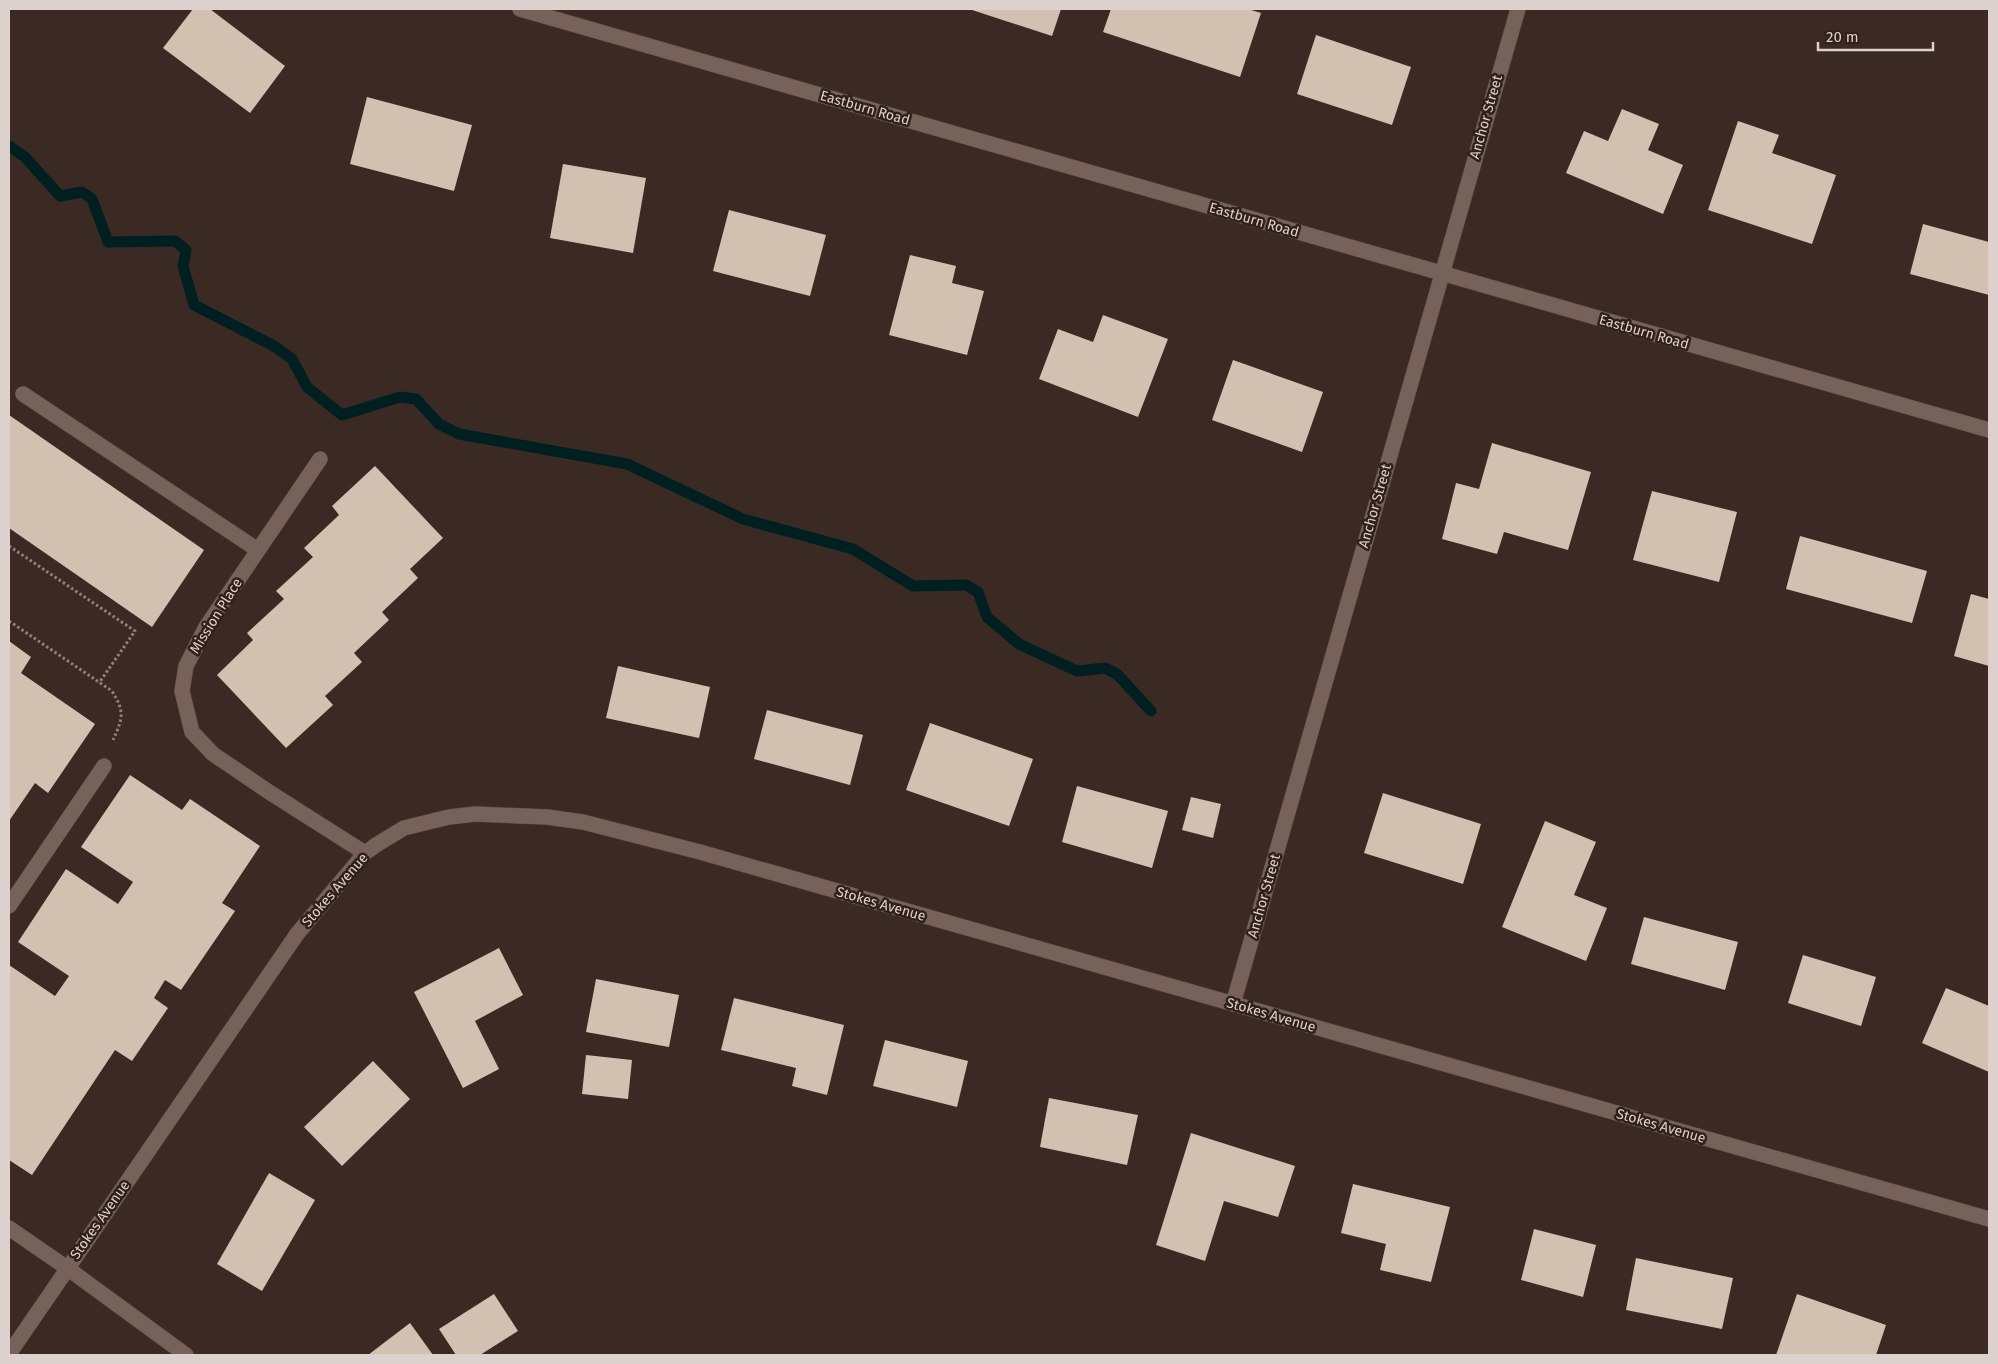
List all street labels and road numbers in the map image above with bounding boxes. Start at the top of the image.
street label: Anchor Street [1466,72,1506,161]
street label: Eastburn Road [818,87,912,129]
street label: Eastburn Road [1207,199,1301,241]
street label: Eastburn Road [1597,311,1691,353]
street label: Anchor Street [1355,461,1395,550]
street label: Mission Place [186,575,246,657]
street label: Stokes Avenue [298,850,372,930]
street label: Anchor Street [1244,851,1284,940]
street label: Stokes Avenue [834,883,928,925]
street label: Stokes Avenue [1224,994,1318,1036]
street label: Stokes Avenue [1614,1105,1708,1147]
street label: Stokes Avenue [67,1177,133,1263]

